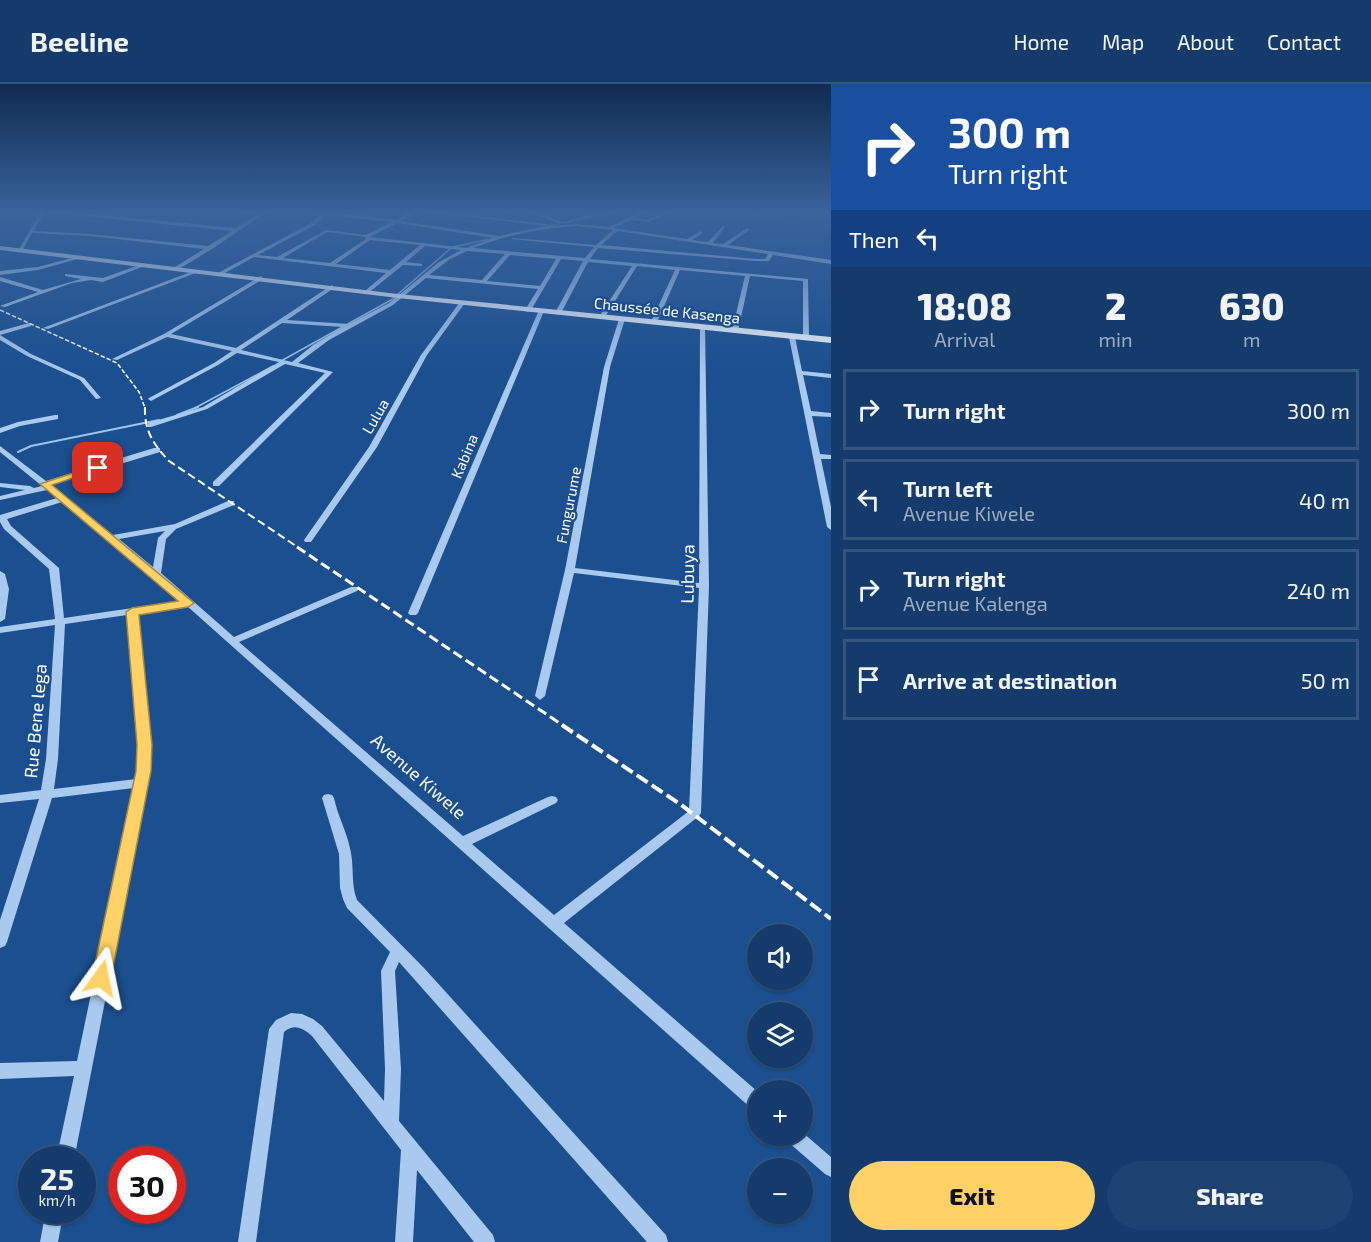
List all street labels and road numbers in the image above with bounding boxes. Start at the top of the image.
street label: Chaussée de Kasenga [593,293,741,327]
street label: Lulua [358,395,392,437]
street label: Kabina [447,431,481,481]
street label: Fungurume [552,465,584,545]
street label: Lubuya [675,544,699,604]
street label: Rue Bene lega [19,663,51,779]
street label: Avenue Kiwele [367,729,471,823]

